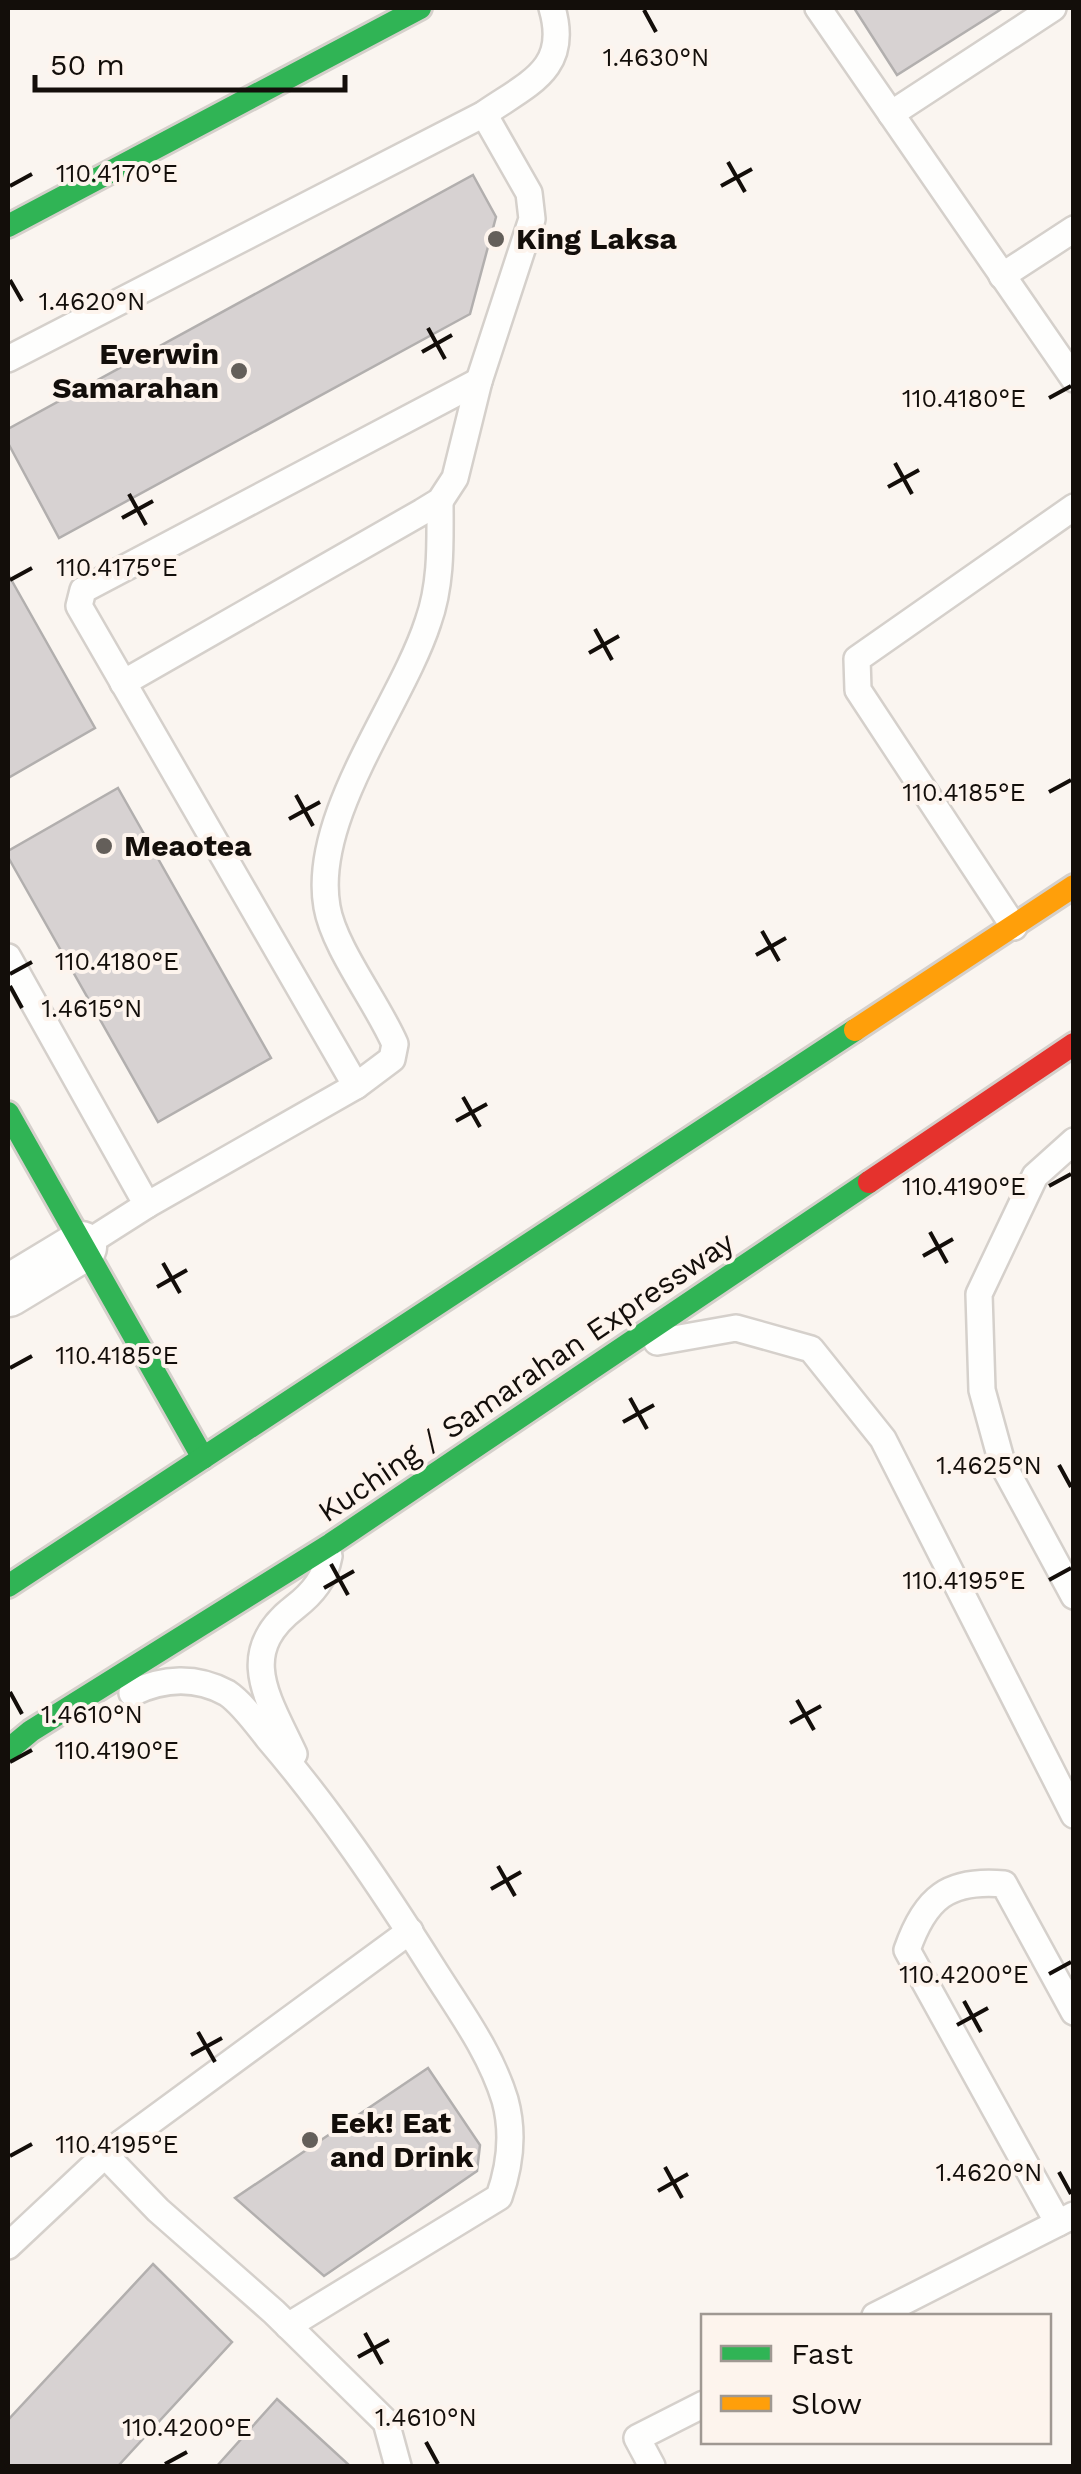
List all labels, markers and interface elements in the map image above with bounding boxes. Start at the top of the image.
scale bar [35,30,345,92]
text: 1.4630°N [603,43,709,72]
text: 50 m [50,47,125,82]
text: 110.4170°E [56,159,178,188]
place label: King Laksa [516,221,677,256]
marker: King Laksa [485,228,507,250]
text: 1.4620°N [39,287,145,316]
place label: Everwin Samarahan [52,336,219,405]
marker: Everwin Samarahan [228,360,250,382]
text: 110.4180°E [902,384,1026,413]
text: 110.4175°E [56,553,178,582]
text: 110.4185°E [903,778,1025,807]
place label: Meaotea [124,828,252,863]
marker: Meaotea [93,835,115,857]
text: 110.4180°E [55,947,179,976]
text: 1.4615°N [42,994,142,1023]
text: 110.4190°E [902,1172,1026,1201]
street label: Kuching / Samarahan Expressway [311,1224,741,1529]
text: 110.4185°E [56,1341,178,1370]
text: 1.4625°N [936,1451,1042,1480]
text: 110.4195°E [903,1566,1025,1595]
text: 1.4610°N [41,1700,143,1729]
text: 110.4190°E [55,1736,179,1765]
text: 110.4200°E [899,1960,1029,1989]
place label: Eek! Eat and Drink [330,2105,474,2174]
marker: Eek! Eat and Drink [299,2129,321,2151]
text: 110.4195°E [56,2130,178,2159]
text: 1.4620°N [936,2158,1042,2187]
legend [701,2314,1051,2444]
text: Fast [791,2336,854,2371]
text: Slow [791,2386,862,2421]
text: 1.4610°N [375,2403,477,2432]
text: 110.4200°E [122,2413,252,2442]

